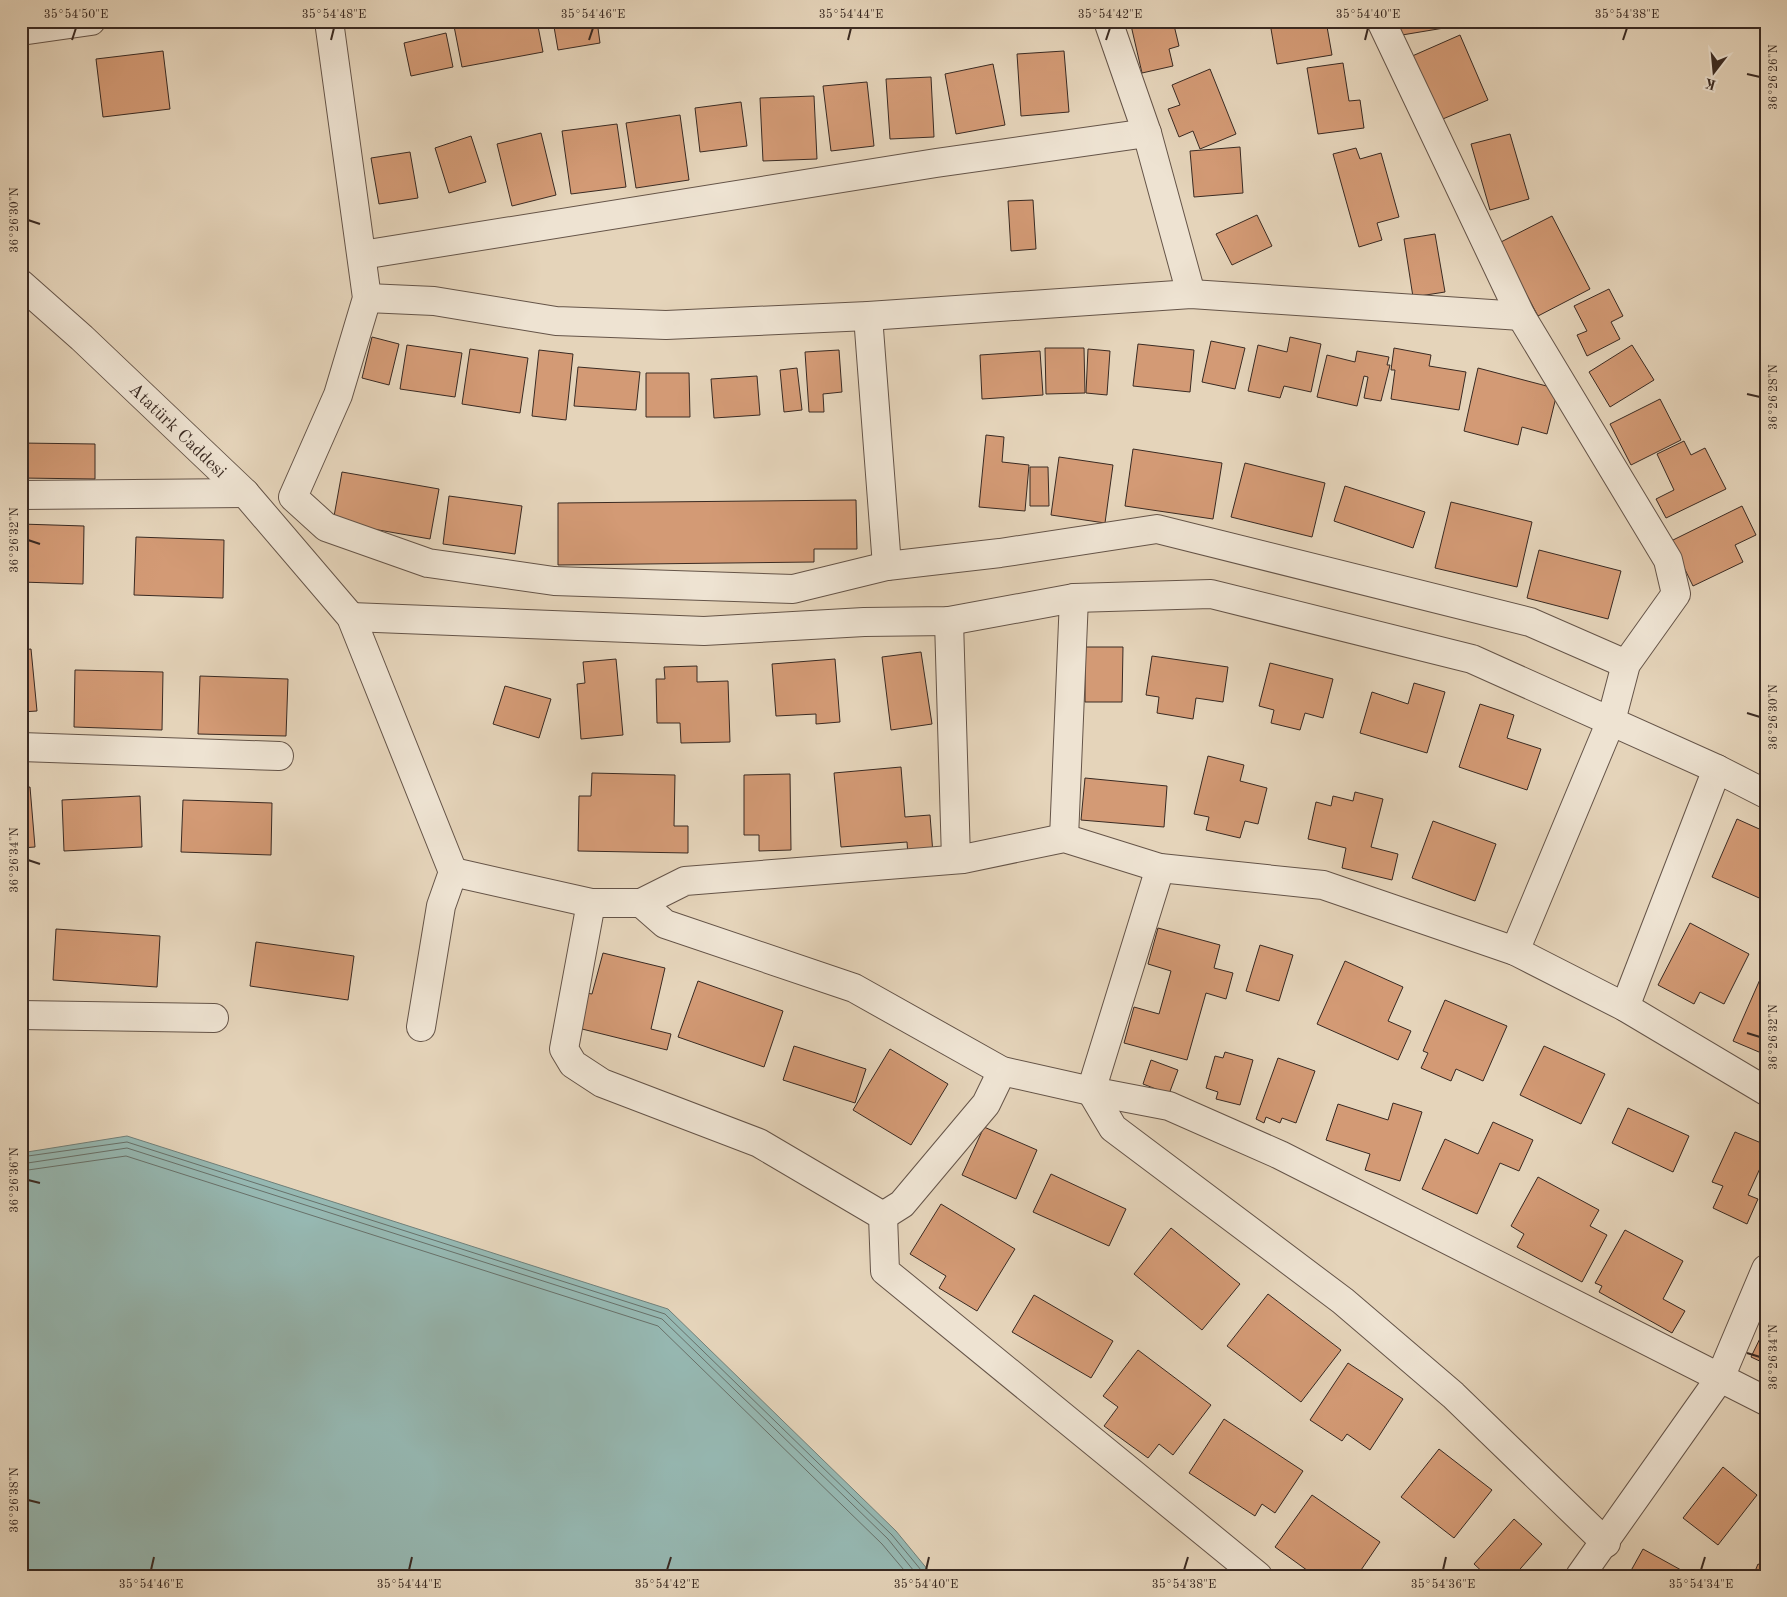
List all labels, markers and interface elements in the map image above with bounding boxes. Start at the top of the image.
text: 35°54'50"E [44,8,108,21]
text: 35°54'48"E [302,8,366,21]
text: 35°54'46"E [561,8,625,21]
text: 35°54'44"E [819,8,883,21]
text: 35°54'42"E [1078,8,1142,21]
text: 35°54'40"E [1336,8,1400,21]
text: 35°54'38"E [1595,8,1659,21]
text: 36°26'26"N [1768,44,1780,110]
north arrow [1690,48,1740,98]
text: K [1703,75,1718,92]
text: 36°26'30"N [9,187,21,253]
text: 36°26'28"N [1768,364,1780,430]
street label: Atatürk Caddesi [125,380,229,482]
text: 36°26'32"N [9,507,21,573]
text: 36°26'30"N [1768,684,1780,750]
text: 36°26'34"N [9,827,21,893]
text: 36°26'32"N [1768,1004,1780,1070]
text: 36°26'36"N [9,1147,21,1213]
text: 36°26'34"N [1768,1324,1780,1390]
text: 36°26'38"N [9,1467,21,1533]
text: 35°54'46"E [119,1578,183,1591]
text: 35°54'44"E [377,1578,441,1591]
text: 35°54'42"E [635,1578,699,1591]
text: 35°54'40"E [894,1578,958,1591]
text: 35°54'38"E [1152,1578,1216,1591]
text: 35°54'36"E [1411,1578,1475,1591]
text: 35°54'34"E [1669,1578,1733,1591]

